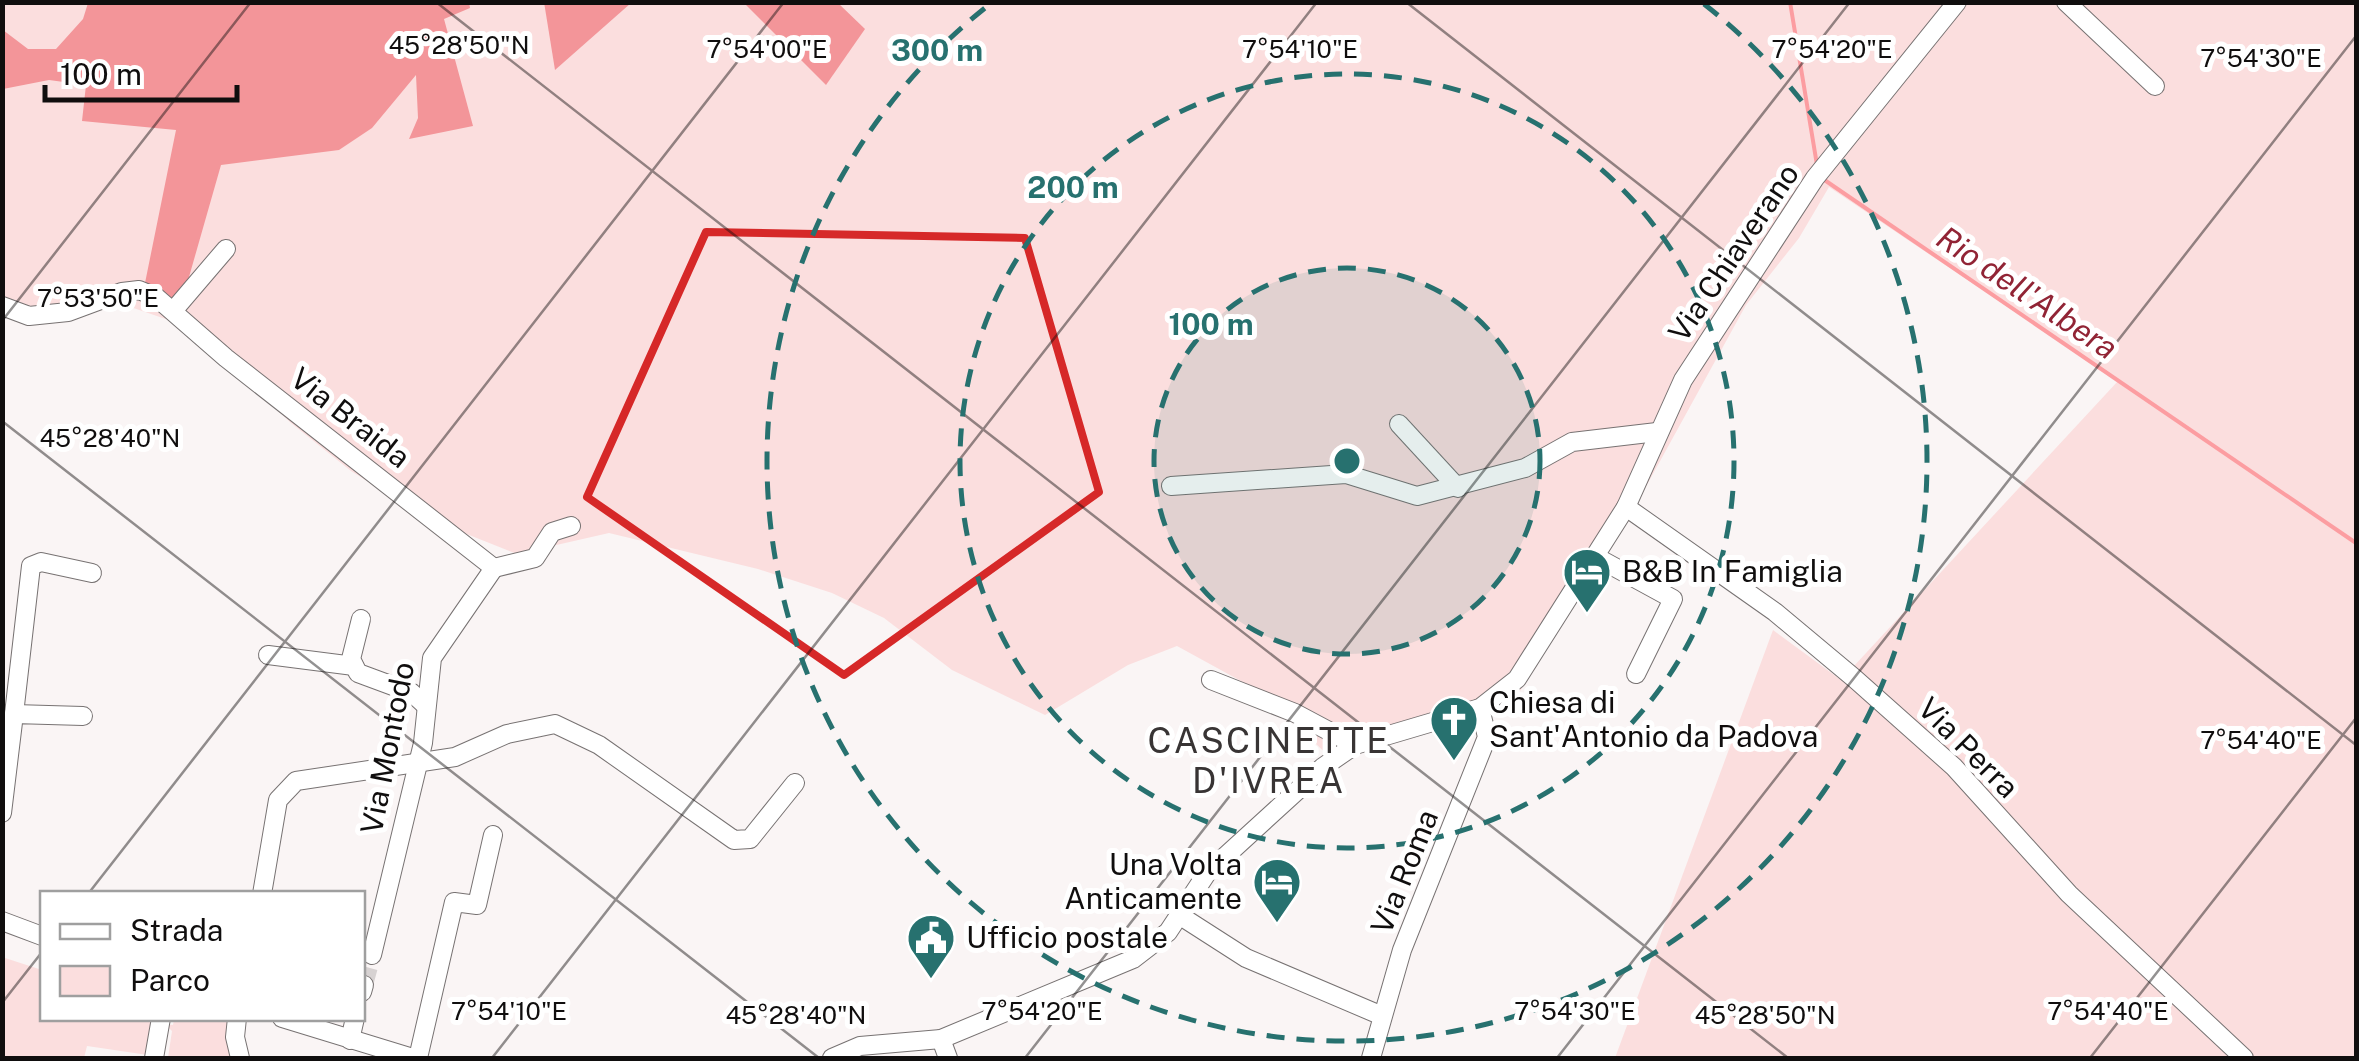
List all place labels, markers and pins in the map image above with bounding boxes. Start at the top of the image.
centre of rings [1329,443,1365,479]
hotel icon: B&B In Famiglia [1561,546,1613,614]
place label: B&B In Famiglia [1622,553,1843,589]
place label: Chiesa di Sant'Antonio da Padova [1489,684,1818,754]
church icon: Chiesa di Sant'Antonio da Padova [1428,694,1480,762]
place label: Una Volta Anticamente [1064,846,1242,916]
hotel icon: Una Volta Anticamente [1251,856,1303,924]
public building icon: Ufficio postale [905,912,957,980]
place label: Ufficio postale [966,919,1168,955]

